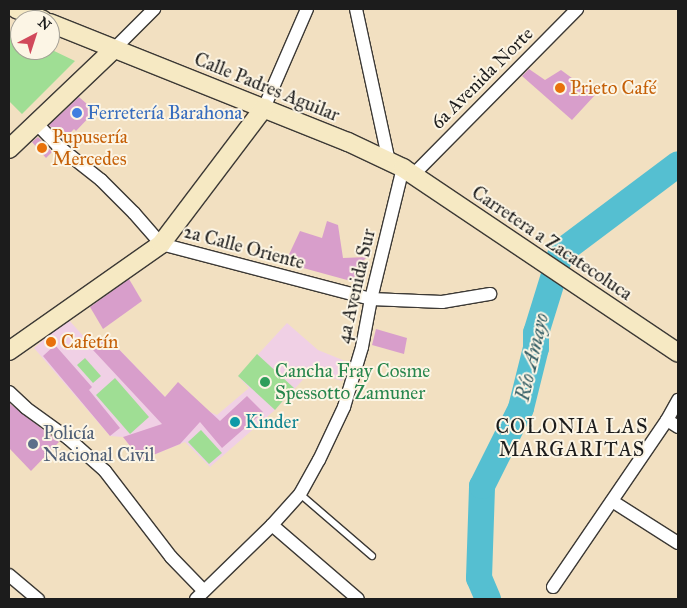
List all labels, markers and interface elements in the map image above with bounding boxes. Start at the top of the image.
north arrow [10,10,60,60]
text: N [34,14,54,34]
street label: 6a Avenida Norte [426,22,538,134]
street label: Calle Padres Aguilar [191,47,343,127]
place label: Prieto Café [570,77,657,99]
marker: Prieto Café [554,82,566,94]
place label: Ferretería Barahona [87,102,242,124]
marker: Ferretería Barahona [71,107,83,119]
place label: Pupusería Mercedes [52,126,128,170]
marker: Pupusería Mercedes [36,142,48,154]
street label: Carretera a Zacatecoluca [468,181,636,305]
street label: 2a Calle Oriente [181,220,307,274]
street label: 4a Avenida Sur [332,227,380,345]
water label: Río Amayo [510,311,554,403]
place label: Cafetín [61,331,118,353]
marker: Cafetín [45,336,57,348]
place label: Cancha Fray Cosme Spessotto Zamuner [275,360,430,404]
marker: Cancha Fray Cosme Spessotto Zamuner [259,376,271,388]
place label: Kinder [245,411,299,433]
district label: COLONIA LAS MARGARITAS [494,414,650,461]
marker: Kinder [229,416,241,428]
place label: Policía Nacional Civil [43,422,155,466]
marker: Policía Nacional Civil [27,438,39,450]

